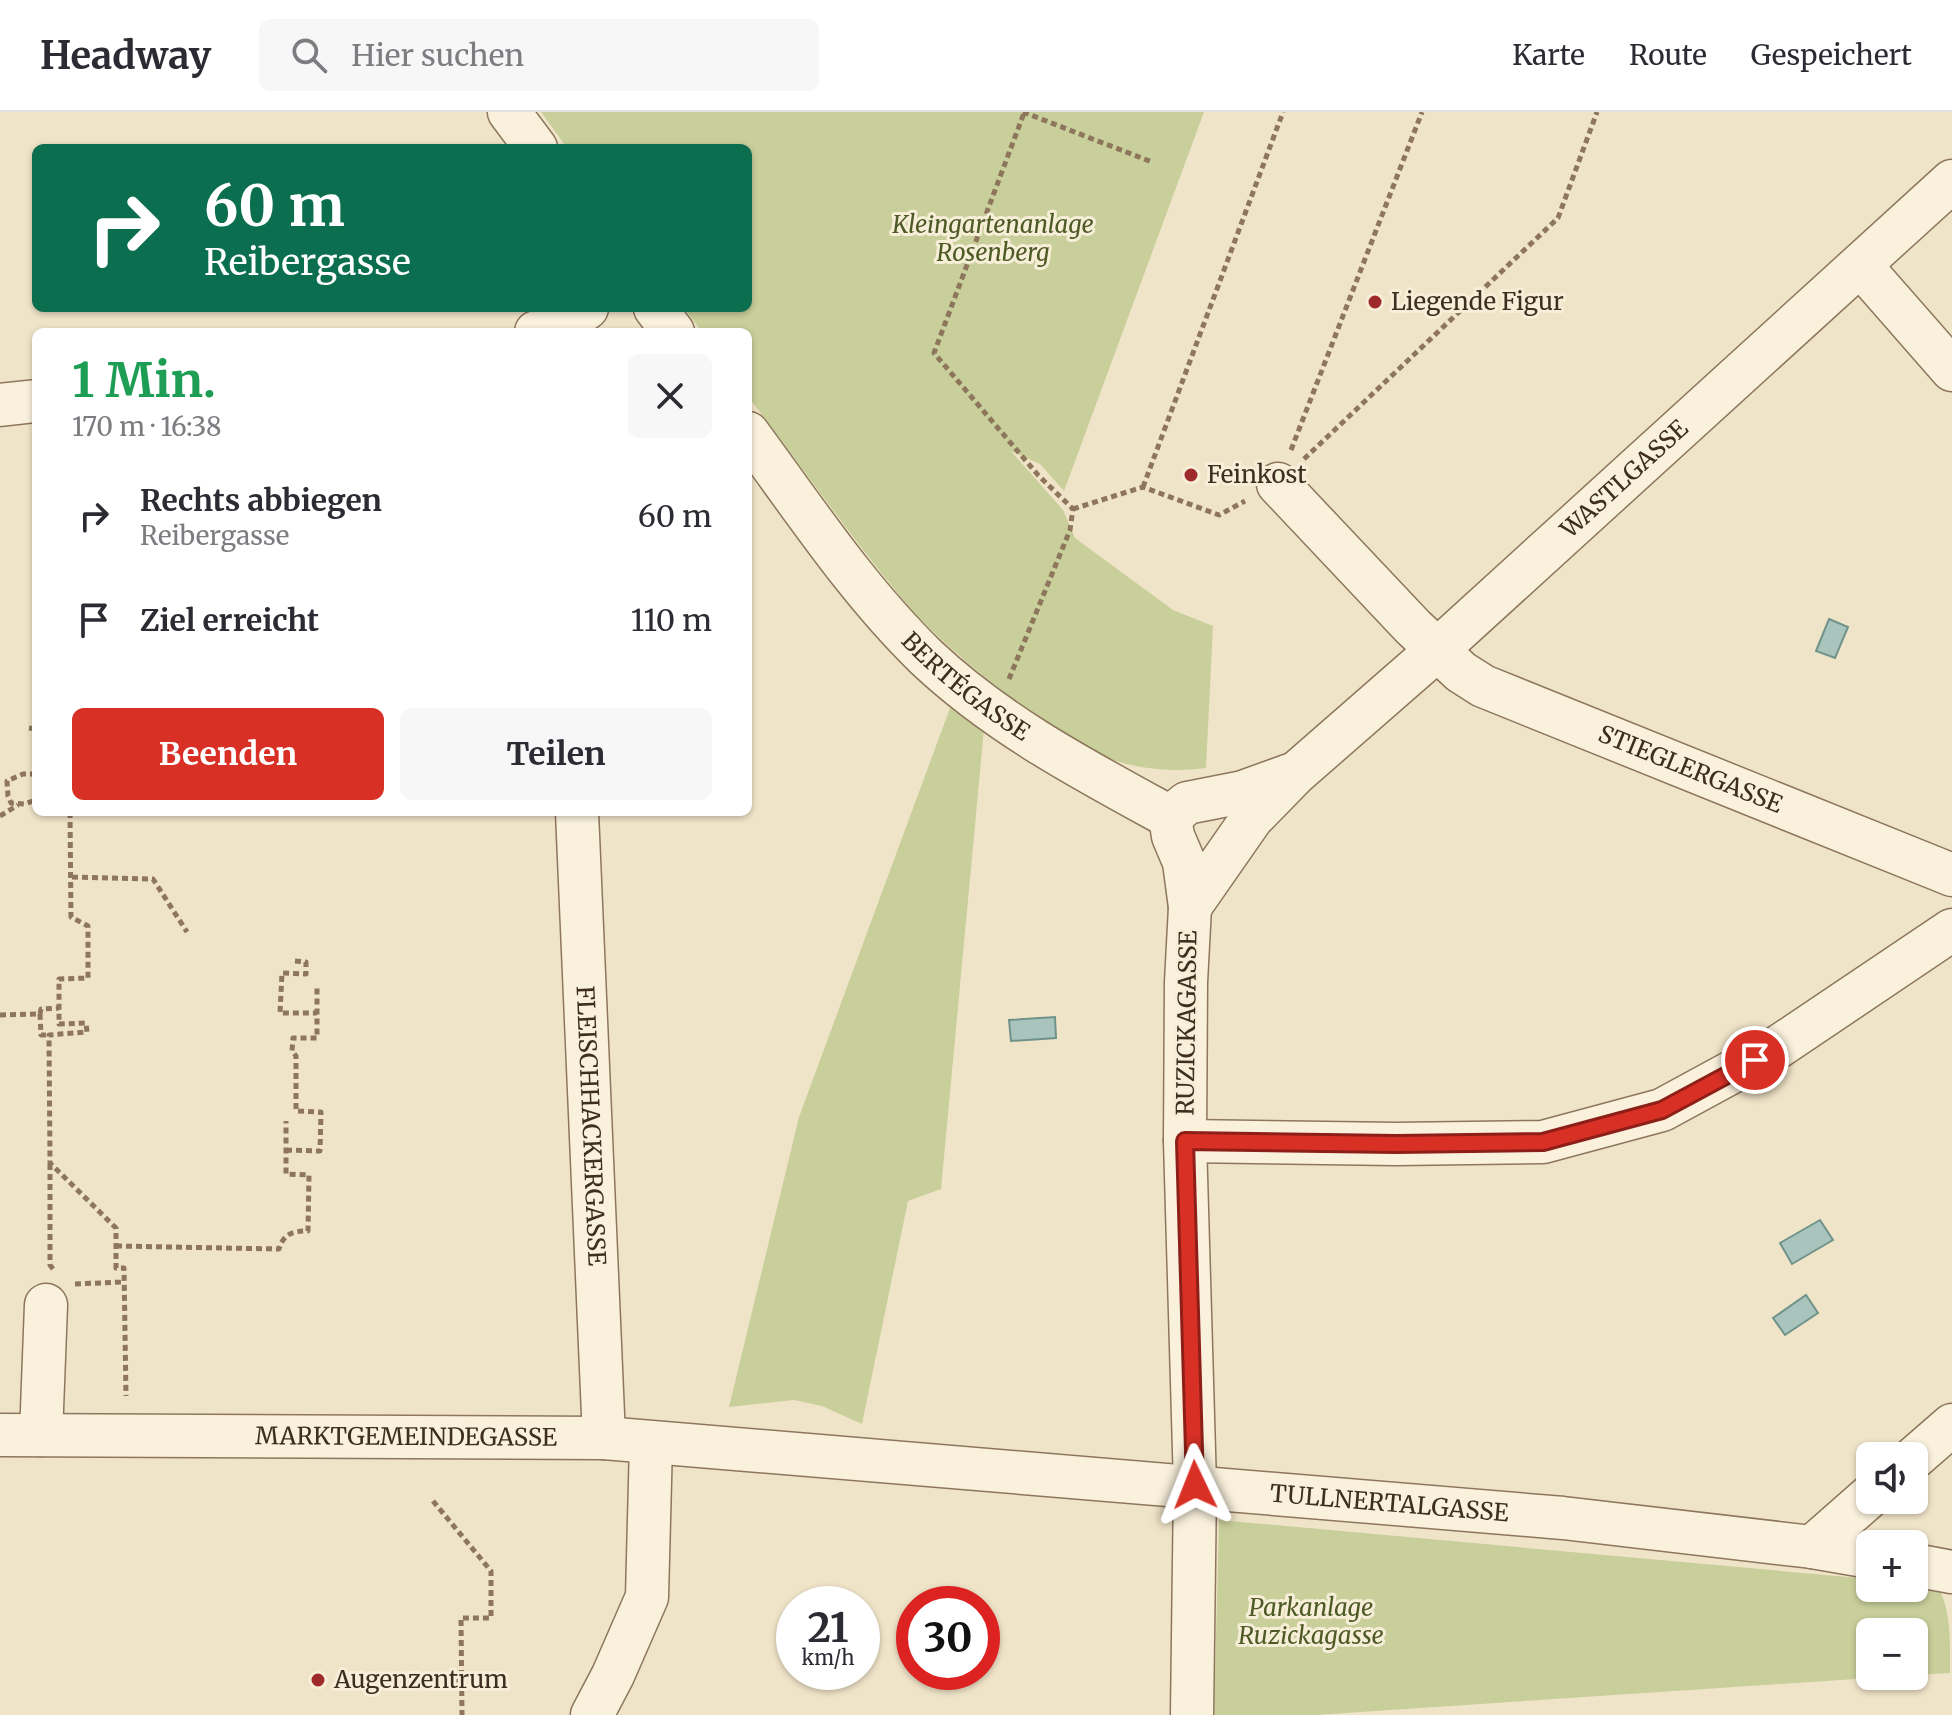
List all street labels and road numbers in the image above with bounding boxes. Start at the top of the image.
street label: WASTLGASSE [1553,413,1695,545]
street label: BERTÉGASSE [895,625,1037,748]
street label: STIEGLERGASSE [1594,718,1788,820]
street label: RUZICKAGASSE [1169,929,1204,1116]
street label: FLEISCHHACKERGASSE [570,985,613,1267]
street label: MARKTGEMEINDEGASSE [255,1420,558,1453]
street label: TULLNERTALGASSE [1269,1478,1511,1528]

